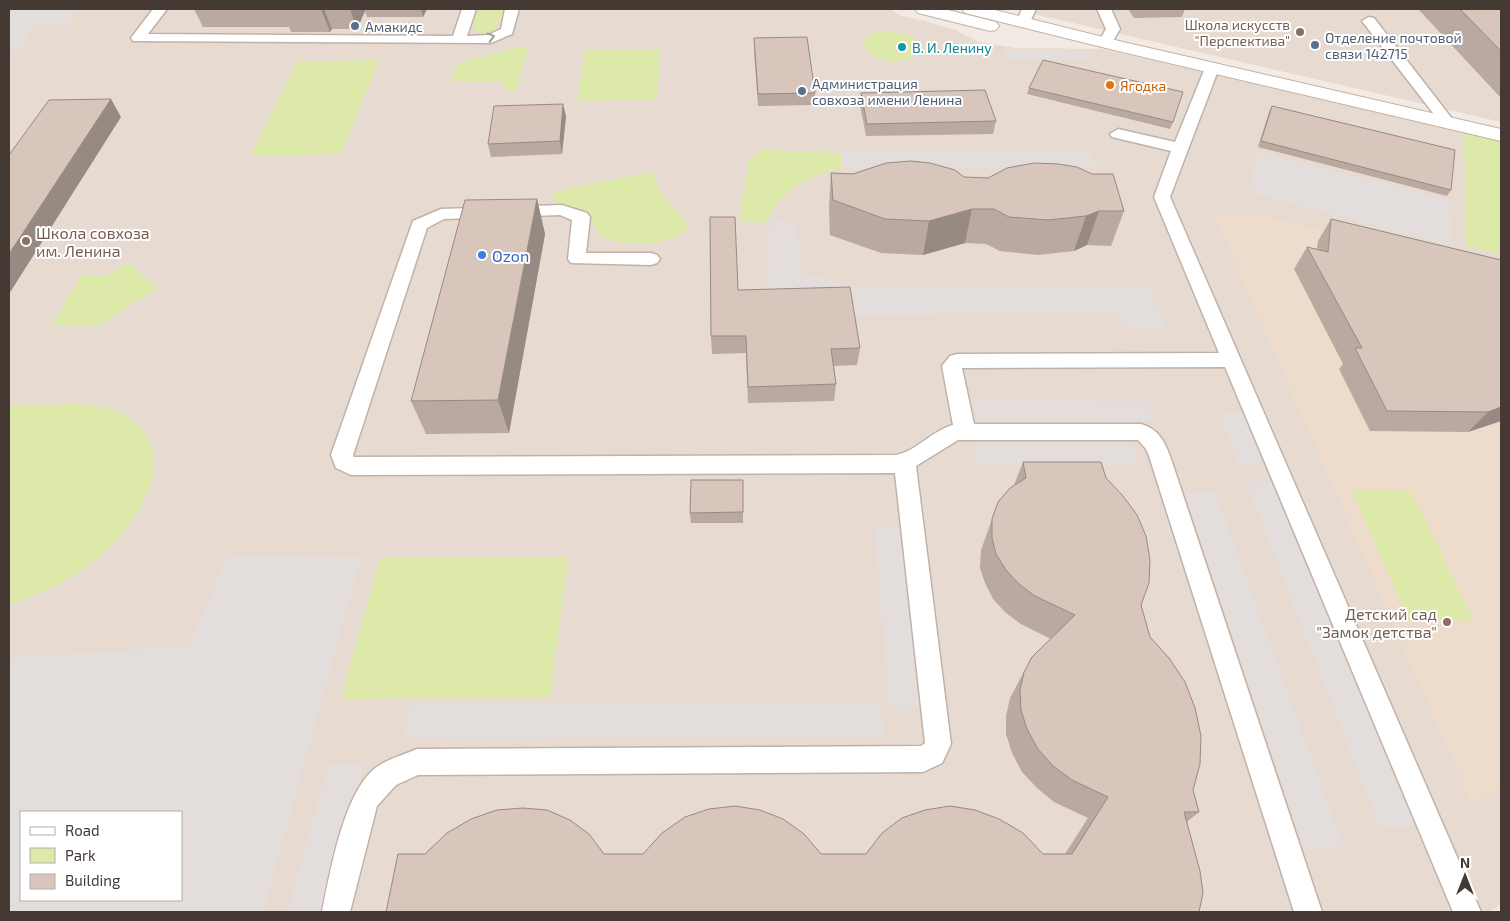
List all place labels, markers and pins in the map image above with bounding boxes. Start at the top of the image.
place label: Школа искусств "Перспектива" [1185,16,1290,49]
place label: Амакидс [365,18,423,35]
marker: Амакидс [349,20,361,32]
marker: Школа искусств "Перспектива" [1294,26,1306,38]
place label: Отделение почтовой связи 142715 [1325,29,1462,62]
place label: В. И. Ленину [912,39,992,56]
marker: Отделение почтовой связи 142715 [1309,39,1321,51]
marker: В. И. Ленину [896,41,908,53]
place label: Администрация совхоза имени Ленина [812,75,962,108]
place label: Ягодка [1120,77,1166,94]
marker: Ягодка [1104,79,1116,91]
marker: Администрация совхоза имени Ленина [796,85,808,97]
place label: Школа совхоза им. Ленина [36,223,150,260]
marker: Школа совхоза им. Ленина [20,235,32,247]
place label: Ozon [492,246,529,265]
marker: Ozon [476,249,488,261]
place label: Детский сад "Замок детства" [1316,604,1437,641]
marker: Детский сад "Замок детства" [1441,616,1453,628]

